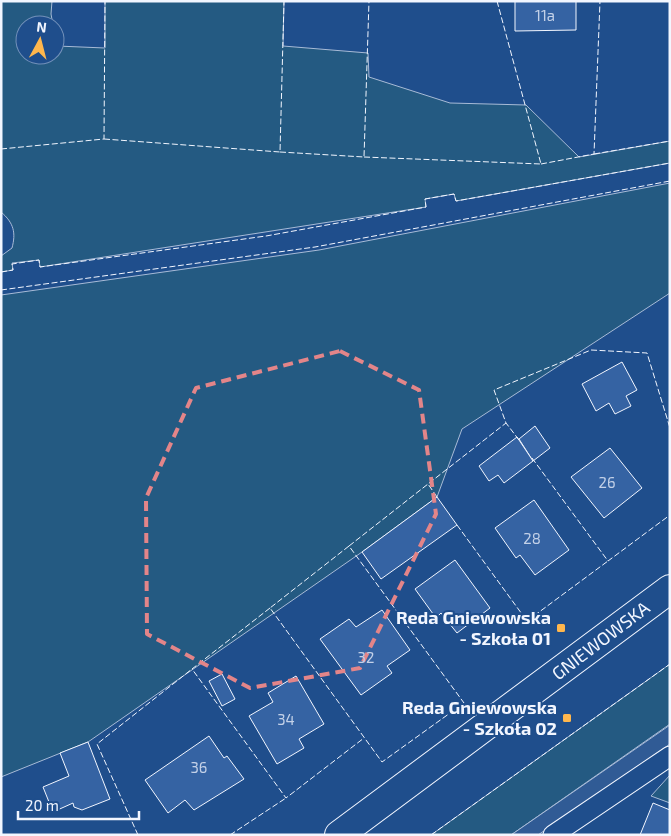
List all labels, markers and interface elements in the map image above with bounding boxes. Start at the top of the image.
house number: 11a [535,6,555,24]
north arrow [15,15,65,65]
text: N [36,18,48,36]
house number: 26 [598,473,616,491]
house number: 28 [523,529,541,547]
street label: GNIEWOWSKA [547,596,654,684]
place label: Reda Gniewowska - Szkoła 01 [396,606,551,649]
marker: Reda Gniewowska - Szkoła 01 [555,622,567,634]
house number: 32 [358,648,374,666]
place label: Reda Gniewowska - Szkoła 02 [402,696,557,739]
house number: 34 [277,710,295,728]
marker: Reda Gniewowska - Szkoła 02 [561,712,573,724]
house number: 36 [191,758,207,776]
scale bar [18,788,139,820]
text: 20 m [25,796,59,814]

